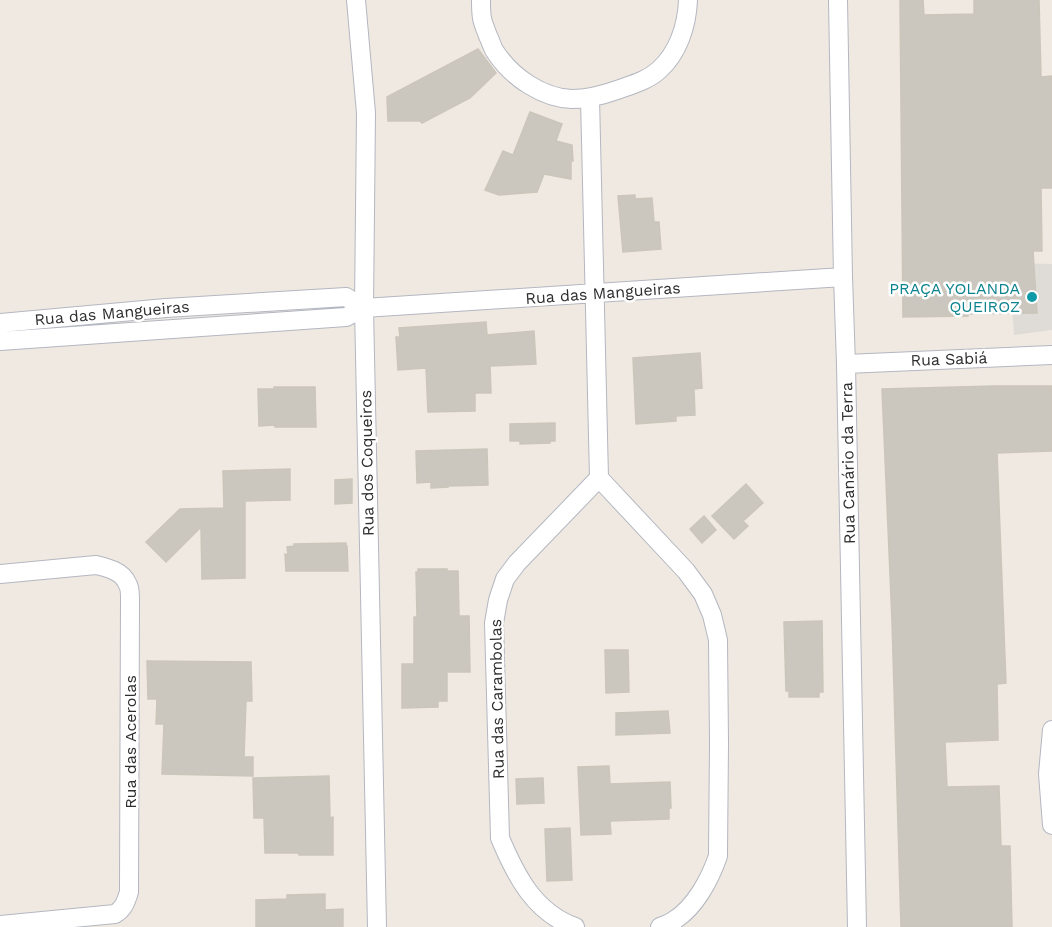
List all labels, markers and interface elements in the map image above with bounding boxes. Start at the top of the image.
street label: Rua das Mangueiras [525,278,681,308]
place label: PRAÇA YOLANDA QUEIROZ [889,279,1020,316]
marker: PRAÇA YOLANDA QUEIROZ [1025,290,1039,304]
street label: Rua das Mangueiras [34,297,190,329]
street label: Rua Sabiá [910,348,988,370]
street label: Rua Canário da Terra [837,382,859,544]
street label: Rua dos Coqueiros [356,390,378,536]
street label: Rua das Carambolas [486,619,508,779]
street label: Rua das Acerolas [121,675,140,809]

